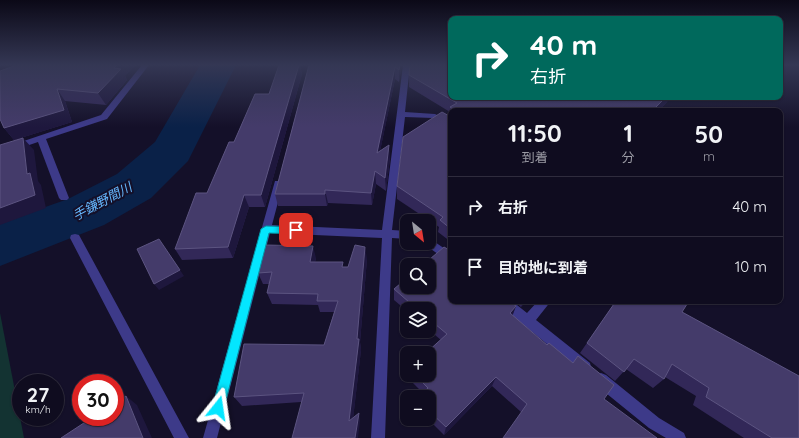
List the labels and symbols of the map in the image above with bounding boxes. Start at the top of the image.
water label: 手鎌野間川 [70,178,136,223]
pin [279,213,313,247]
north arrow [400,214,436,250]
speed limit sign: 30 [72,374,124,426]
position arrow [197,387,239,429]

